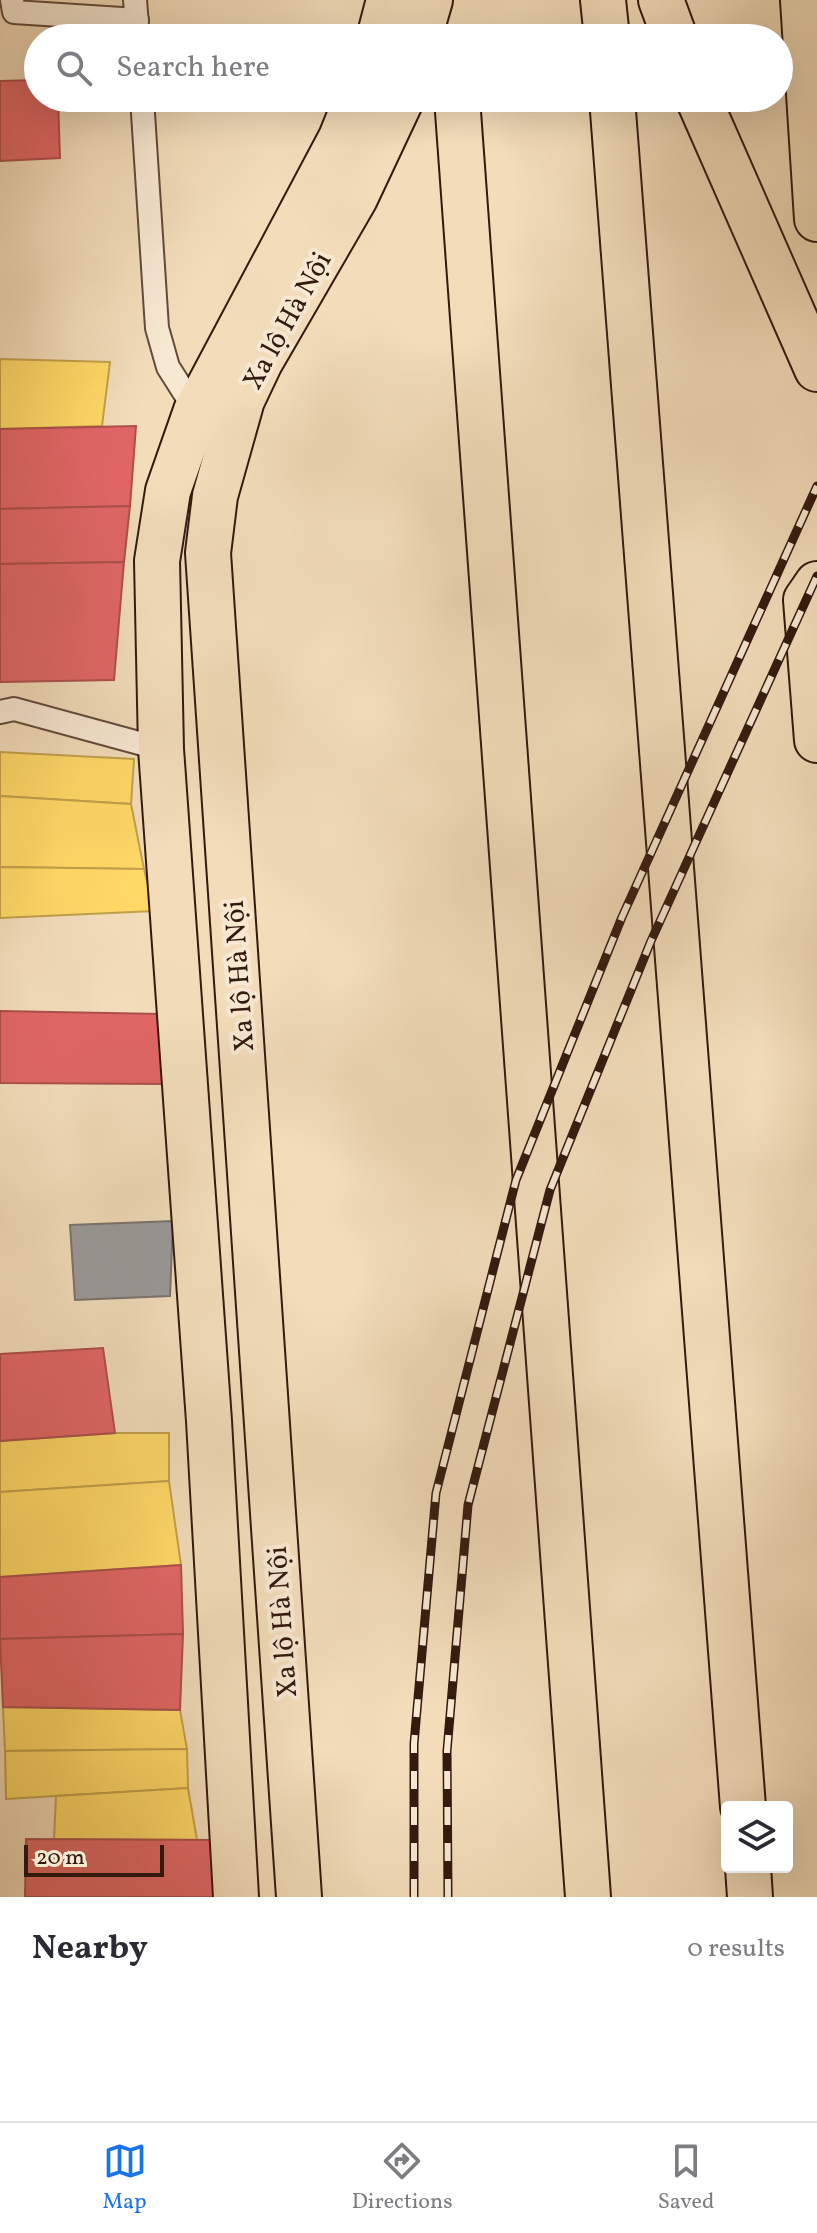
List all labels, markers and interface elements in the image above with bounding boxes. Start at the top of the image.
search box [24,24,793,112]
icon: search [52,46,96,90]
text: Search here [116,47,270,89]
street label: Xa lộ Hà Nội [234,245,342,397]
street label: Xa lộ Hà Nội [216,899,265,1053]
street label: Xa lộ Hà Nội [259,1545,308,1699]
map controls [721,1801,793,1873]
button: layers [721,1801,793,1873]
scale bar [24,1841,164,1877]
text: 20 m [36,1843,85,1874]
text: Nearby [32,1926,148,1973]
text: 0 results [687,1931,785,1967]
tab: Map [103,2139,147,2218]
tab: Directions [352,2139,453,2218]
tab: Saved [658,2139,714,2218]

